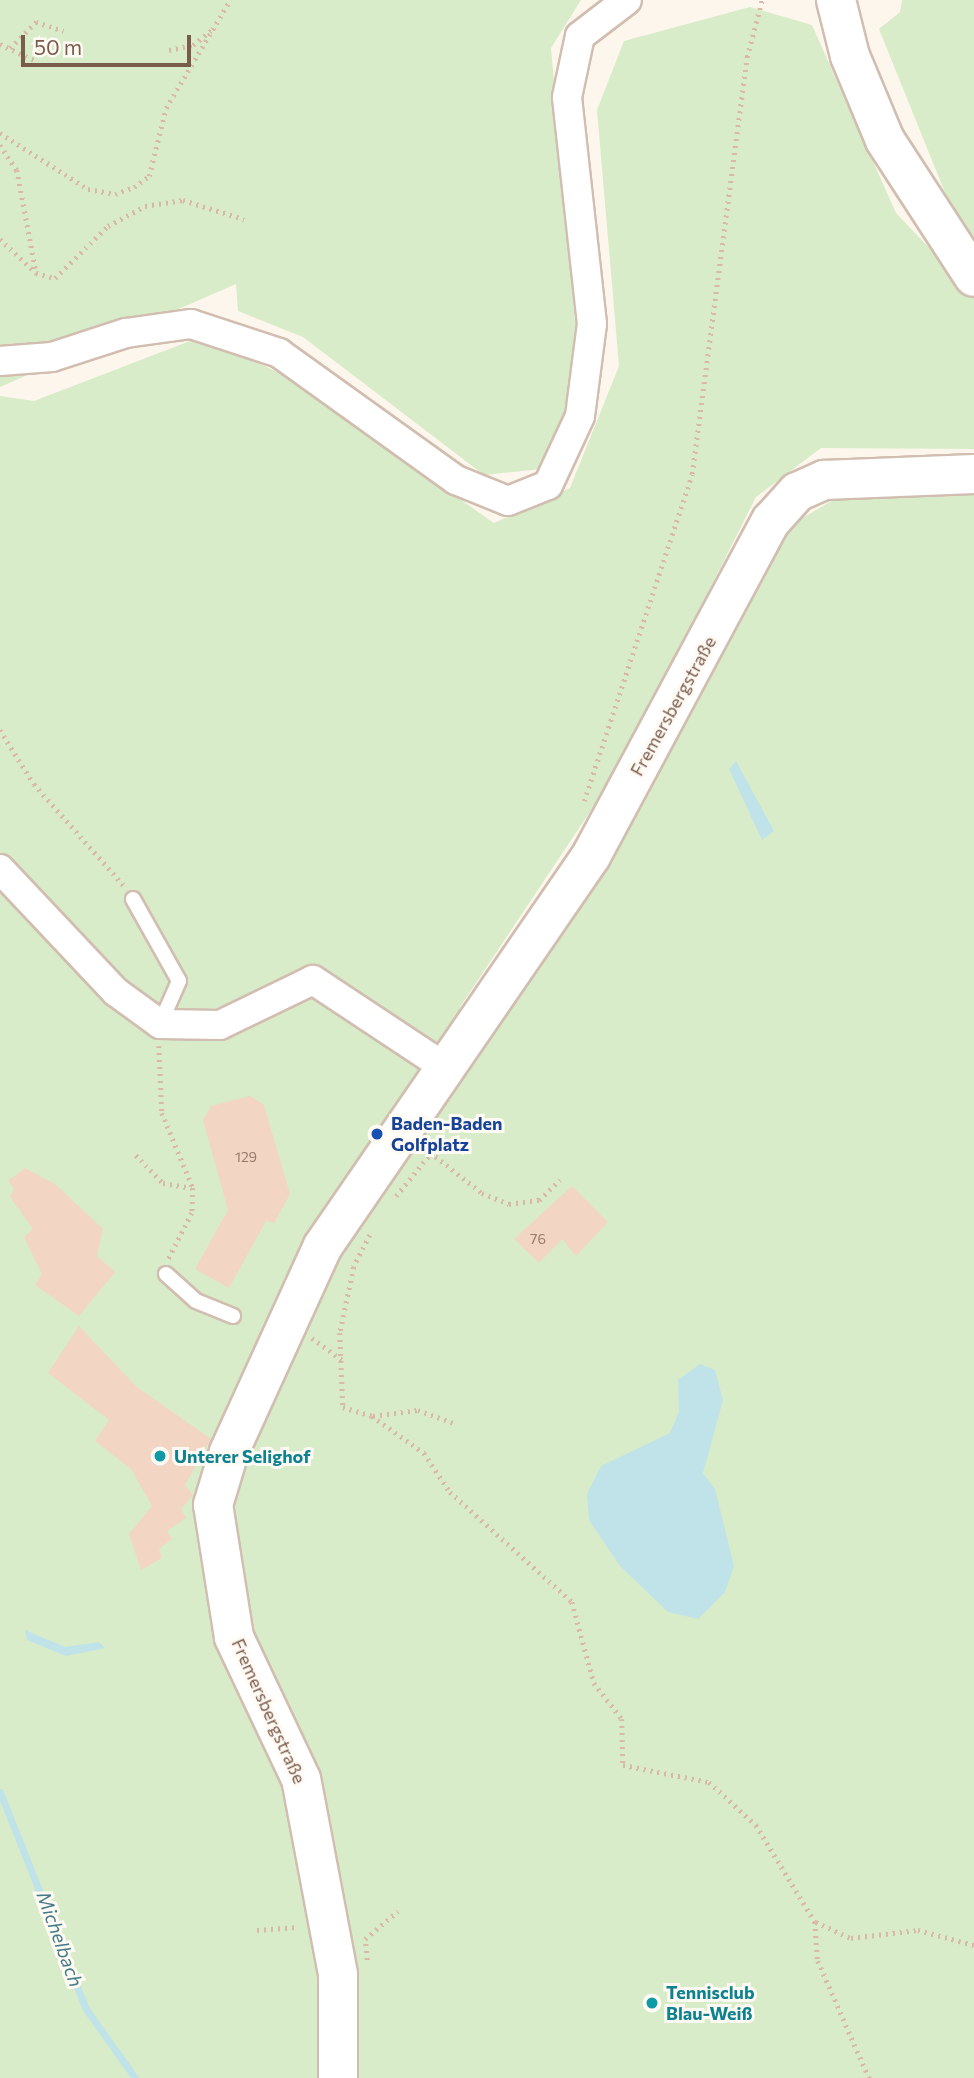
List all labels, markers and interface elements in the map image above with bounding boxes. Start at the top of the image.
scale bar [24,21,194,65]
text: 50 m [34,34,82,59]
street label: Fremersbergstraße [626,632,720,780]
place label: Baden-Baden Golfplatz [391,1113,502,1156]
marker: Baden-Baden Golfplatz [369,1126,385,1142]
house number: 129 [235,1149,257,1165]
house number: 76 [530,1231,546,1247]
place label: Unterer Selighof [174,1445,311,1467]
marker: Unterer Selighof [152,1448,168,1464]
street label: Fremersbergstraße [227,1635,311,1787]
water label: Michelbach [32,1888,88,1990]
place label: Tennisclub Blau-Weiß [666,1982,755,2024]
marker: Tennisclub Blau-Weiß [644,1995,660,2011]

